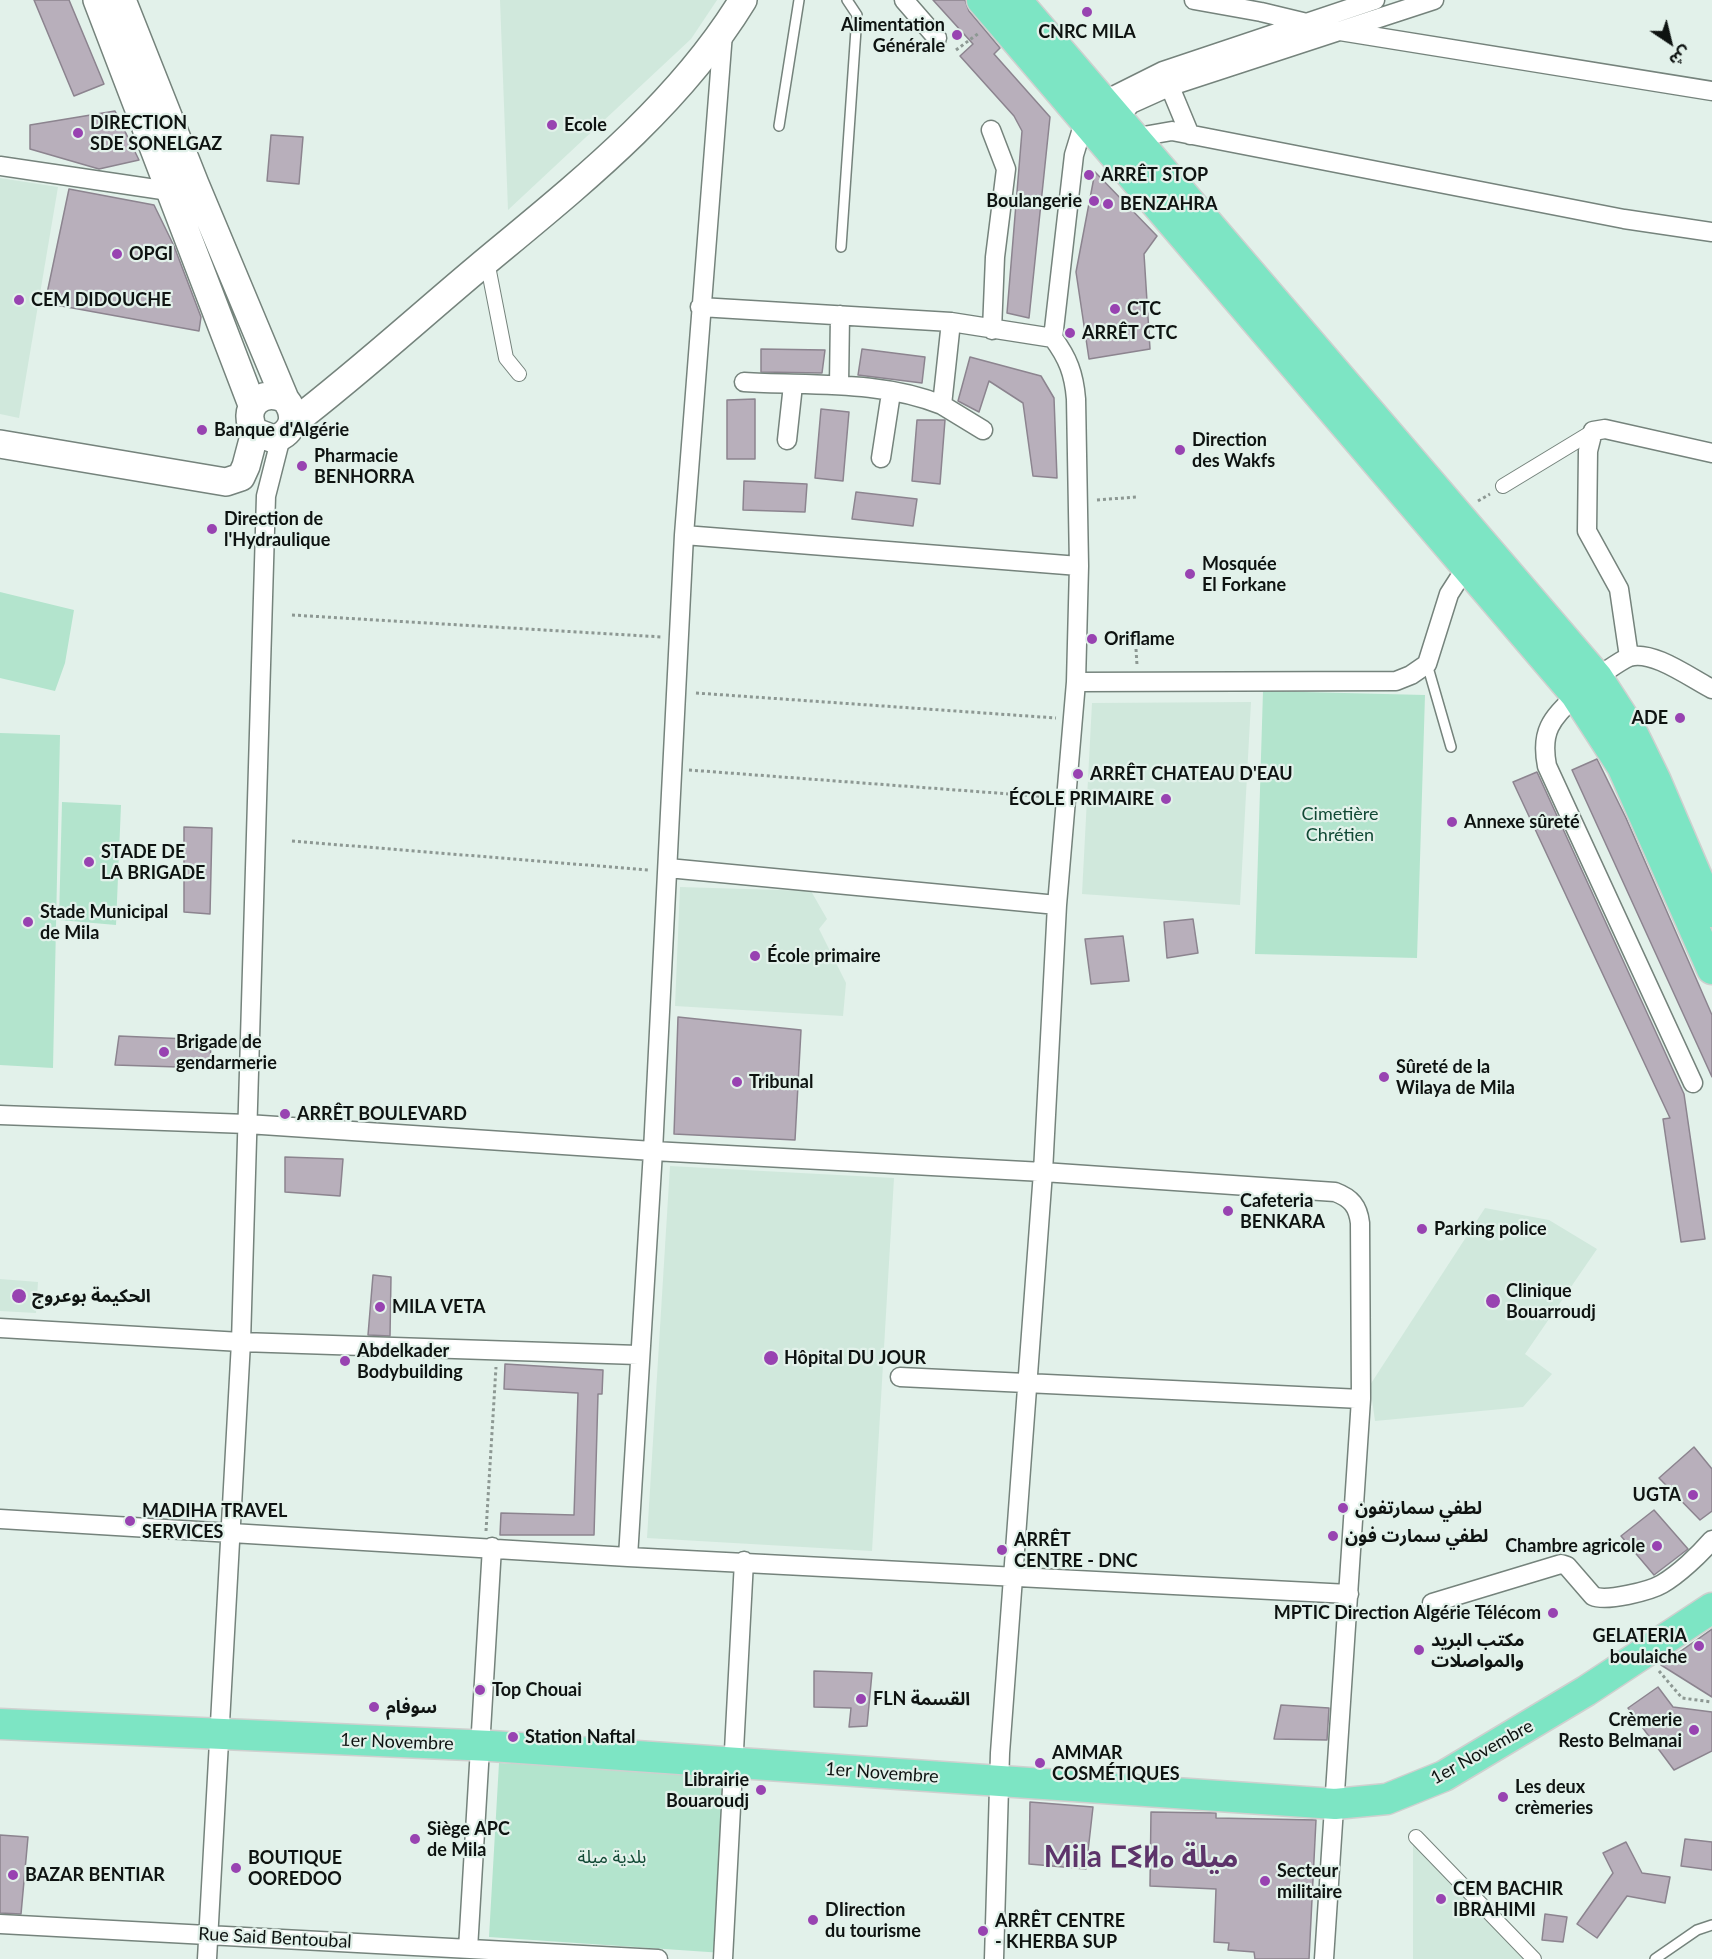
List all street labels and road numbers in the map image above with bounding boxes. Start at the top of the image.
street label: 1er Novembre [1427,1715,1537,1789]
street label: 1er Novembre [340,1729,454,1755]
street label: 1er Novembre [825,1758,939,1788]
street label: Rue Said Bentoubal [198,1923,352,1953]

